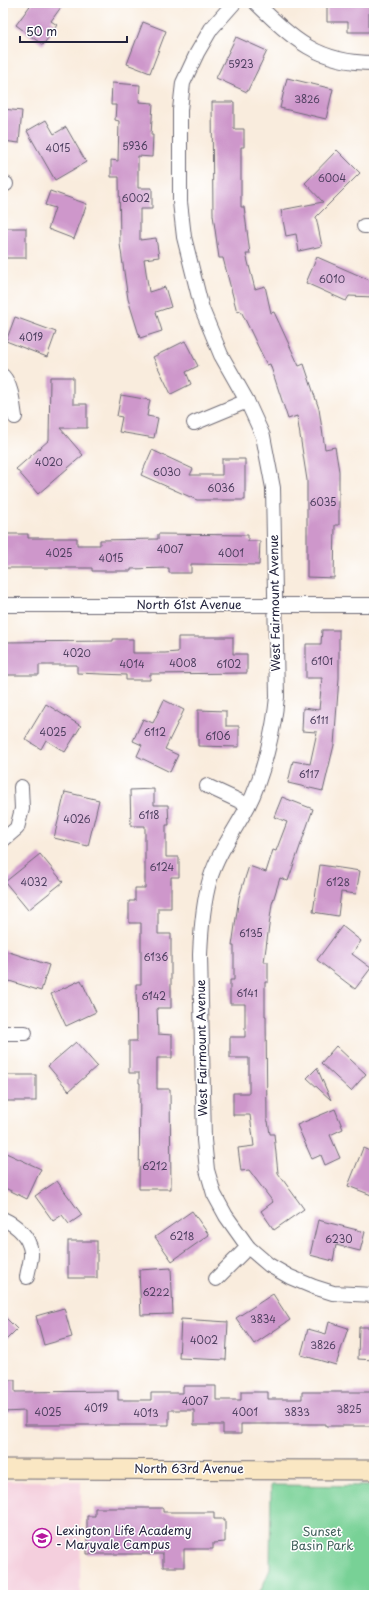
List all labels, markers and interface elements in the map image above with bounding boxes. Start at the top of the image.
scale bar [20,18,127,44]
text: 50 m [26,22,57,40]
house number: 5923 [228,56,254,71]
house number: 3826 [294,91,320,106]
house number: 5936 [122,138,148,153]
house number: 4015 [46,140,70,155]
house number: 6004 [318,170,346,185]
house number: 6002 [122,190,150,205]
house number: 6010 [319,271,345,286]
house number: 4019 [19,329,43,344]
house number: 4020 [35,454,63,469]
house number: 6030 [153,464,181,479]
house number: 6036 [207,480,235,495]
house number: 6035 [310,494,336,509]
street label: West Fairmount Avenue [264,534,284,672]
house number: 4007 [157,541,184,556]
house number: 4025 [46,545,72,560]
house number: 4001 [218,545,244,560]
house number: 4015 [99,550,123,565]
street label: North 61st Avenue [136,595,242,613]
house number: 4020 [63,645,91,660]
house number: 6101 [311,653,333,668]
house number: 4008 [169,655,197,670]
house number: 4014 [119,656,145,671]
house number: 6102 [217,656,241,671]
house number: 6111 [310,712,329,727]
house number: 4025 [40,724,66,739]
house number: 6112 [144,724,166,739]
house number: 6106 [205,728,231,743]
house number: 6117 [299,766,320,781]
house number: 6118 [138,807,160,822]
house number: 4026 [63,811,91,826]
house number: 6124 [150,859,175,874]
house number: 4032 [20,874,48,889]
house number: 6128 [326,874,350,889]
house number: 6135 [239,925,263,940]
house number: 6136 [144,949,168,964]
street label: West Fairmount Avenue [191,979,211,1117]
house number: 6141 [236,985,258,1000]
house number: 6142 [142,988,166,1003]
house number: 6212 [142,1158,168,1173]
house number: 6218 [170,1228,194,1243]
house number: 6230 [325,1231,353,1246]
house number: 6222 [142,1284,170,1299]
house number: 3834 [250,1311,276,1326]
house number: 4002 [190,1332,218,1347]
house number: 3826 [310,1337,336,1352]
house number: 4007 [182,1393,209,1408]
house number: 4019 [84,1400,108,1415]
house number: 3825 [336,1401,362,1416]
house number: 4025 [35,1404,61,1419]
house number: 4001 [232,1404,258,1419]
house number: 3833 [284,1404,310,1419]
house number: 4013 [133,1405,159,1420]
street label: North 63rd Avenue [134,1459,244,1477]
place label: Lexington Life Academy - Maryvale Campus [56,1521,192,1553]
park label: Sunset Basin Park [291,1522,354,1554]
school or university icon: Lexington Life Academy - Maryvale Campus [31,1527,53,1549]

